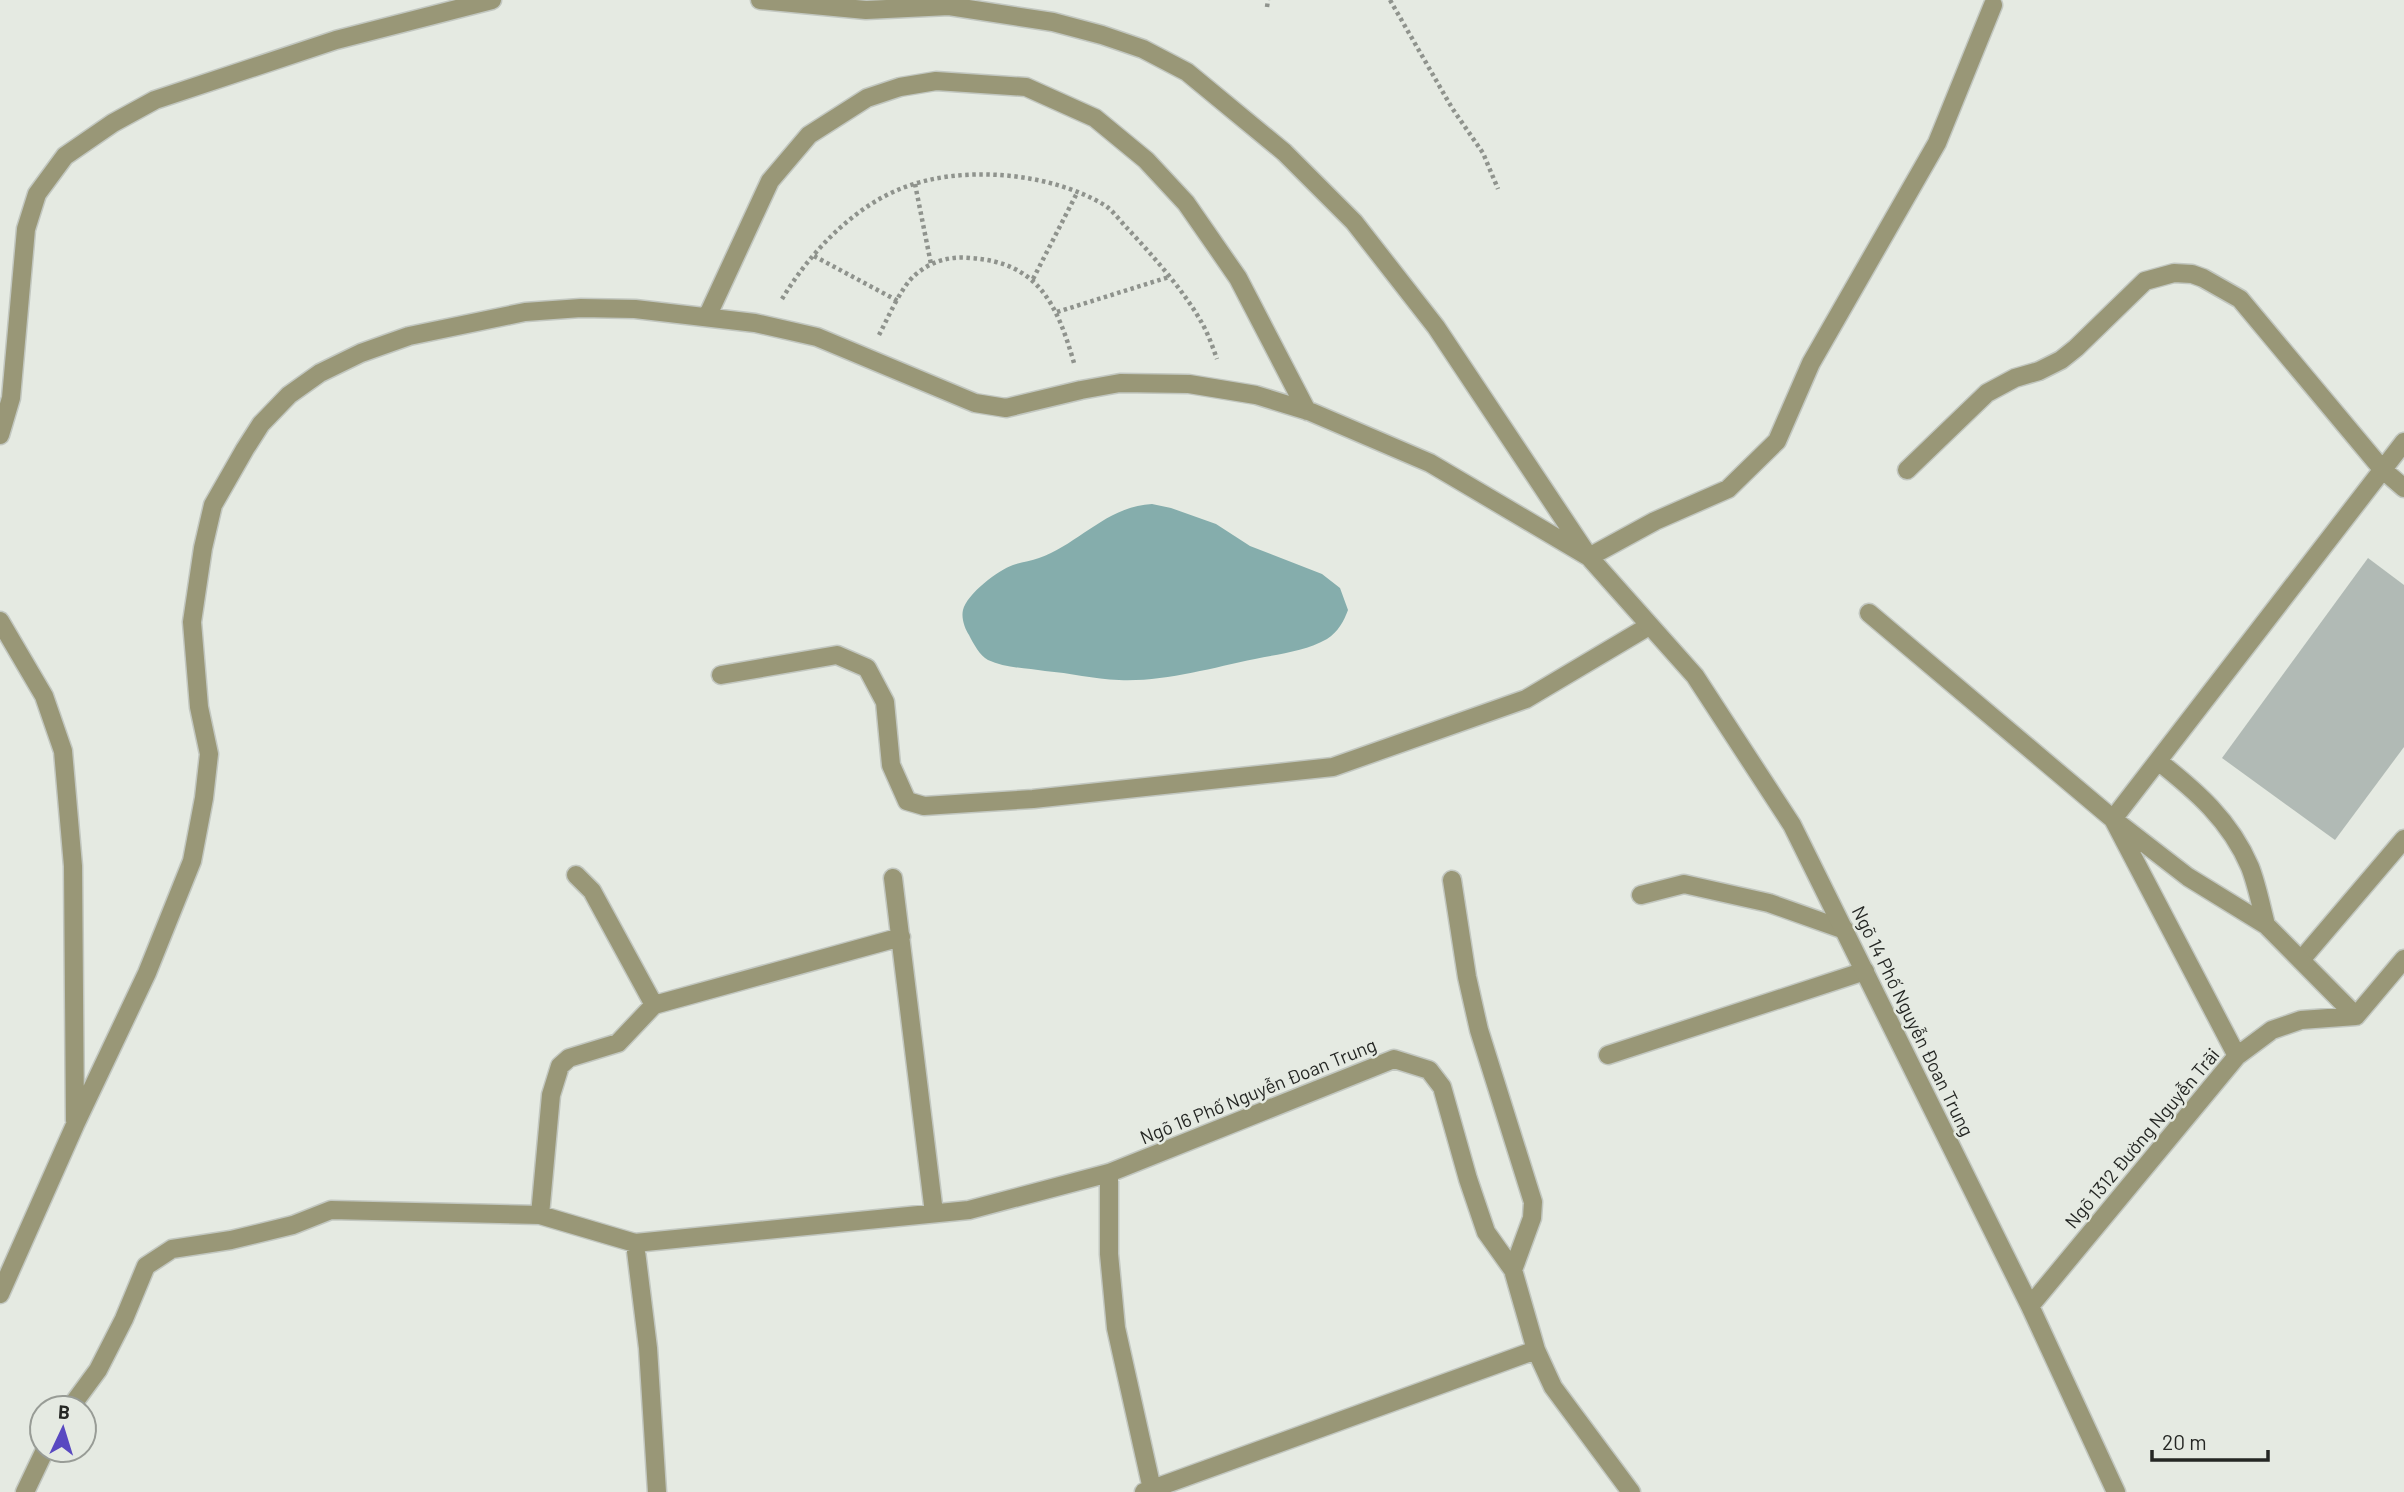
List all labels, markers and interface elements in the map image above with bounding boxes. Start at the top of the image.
street label: Ngõ 14 Phố Nguyễn Đoan Trung [1848,902,1979,1140]
street label: Ngõ 16 Phố Nguyễn Đoan Trung [1136,1033,1379,1149]
street label: Ngõ 1312 Đường Nguyễn Trãi [2059,1043,2224,1233]
north arrow [28,1394,98,1464]
text: B [58,1400,71,1423]
scale bar [2152,1418,2268,1462]
text: 20 m [2162,1429,2207,1454]

